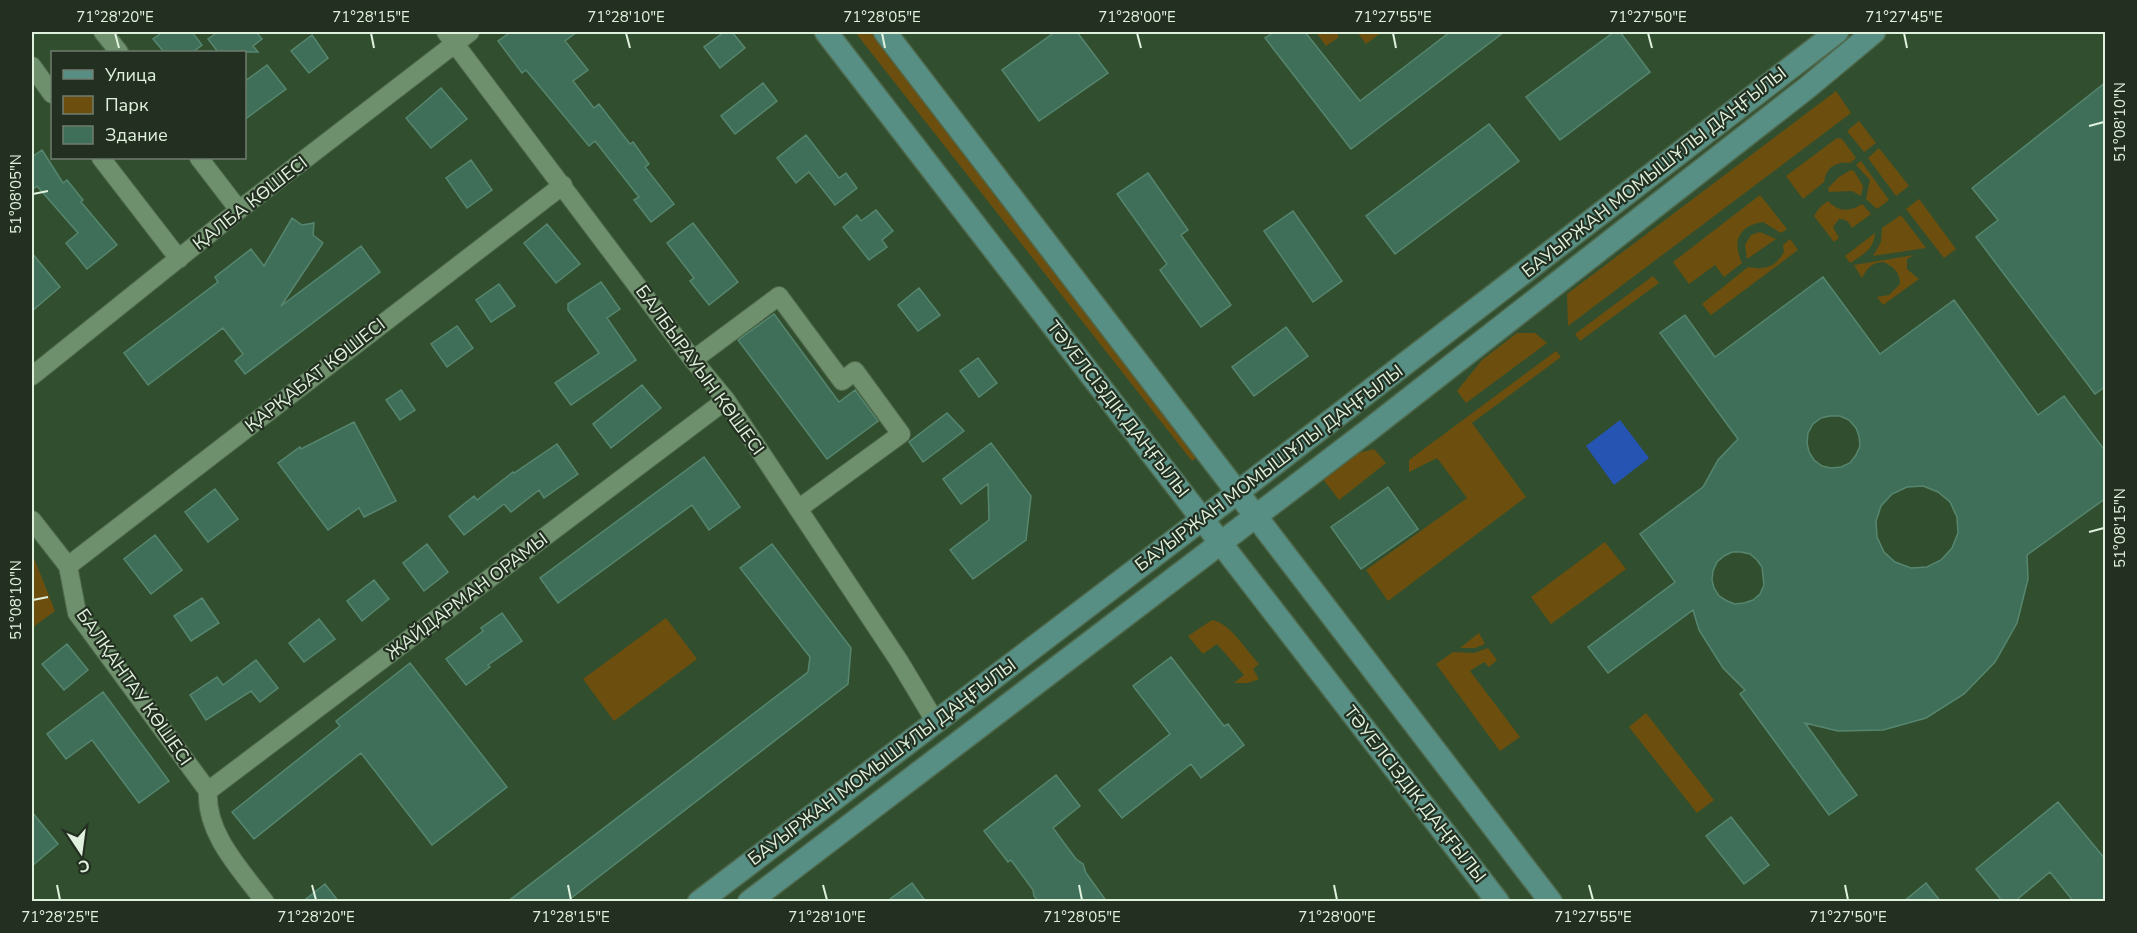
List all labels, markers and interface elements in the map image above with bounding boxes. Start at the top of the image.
text: 71°28'20"E [76,7,154,27]
text: 71°28'15"E [332,7,410,27]
text: 71°28'10"E [587,7,665,27]
text: 71°28'05"E [843,7,921,27]
text: 71°28'00"E [1098,7,1176,27]
text: 71°27'55"E [1354,7,1432,27]
text: 71°27'50"E [1609,7,1687,27]
text: 71°27'45"E [1865,7,1943,27]
legend [51,51,246,159]
street label: БАУЫРЖАН МОМЫШҰЛЫ ДАҢҒЫЛЫ [1517,61,1791,283]
text: Улица [104,63,156,87]
text: 51°08'10"N [2110,82,2130,162]
text: Парк [105,93,149,117]
text: Здание [105,123,168,147]
street label: ҚАЛБА КӨШЕСІ [188,151,312,255]
text: 51°08'05"N [6,154,26,234]
street label: БАЛБЫРАУЫН КӨШЕСІ [630,280,770,460]
street label: ҚАРҚАБАТ КӨШЕСІ [240,313,390,437]
street label: ТӘУЕЛСІЗДІК ДАҢҒЫЛЫ [1041,316,1195,502]
street label: БАУЫРЖАН МОМЫШҰЛЫ ДАҢҒЫЛЫ [1130,359,1408,577]
text: 51°08'15"N [2110,488,2130,568]
street label: ЖАЙДАРМАН ОРАМЫ [381,527,553,665]
text: 51°08'10"N [6,560,26,640]
street label: БАЛҚАНТАУ КӨШЕСІ [71,604,197,770]
street label: БАУЫРЖАН МОМЫШҰЛЫ ДАҢҒЫЛЫ [743,653,1021,871]
street label: ТӘУЕЛСІЗДІК ДАҢҒЫЛЫ [1338,701,1492,887]
north arrow [51,822,111,882]
text: С [76,854,92,878]
text: 71°28'25"E [21,907,99,927]
text: 71°28'20"E [277,907,355,927]
text: 71°28'15"E [532,907,610,927]
text: 71°28'10"E [788,907,866,927]
text: 71°28'05"E [1043,907,1121,927]
text: 71°28'00"E [1298,907,1376,927]
text: 71°27'55"E [1554,907,1632,927]
text: 71°27'50"E [1809,907,1887,927]

